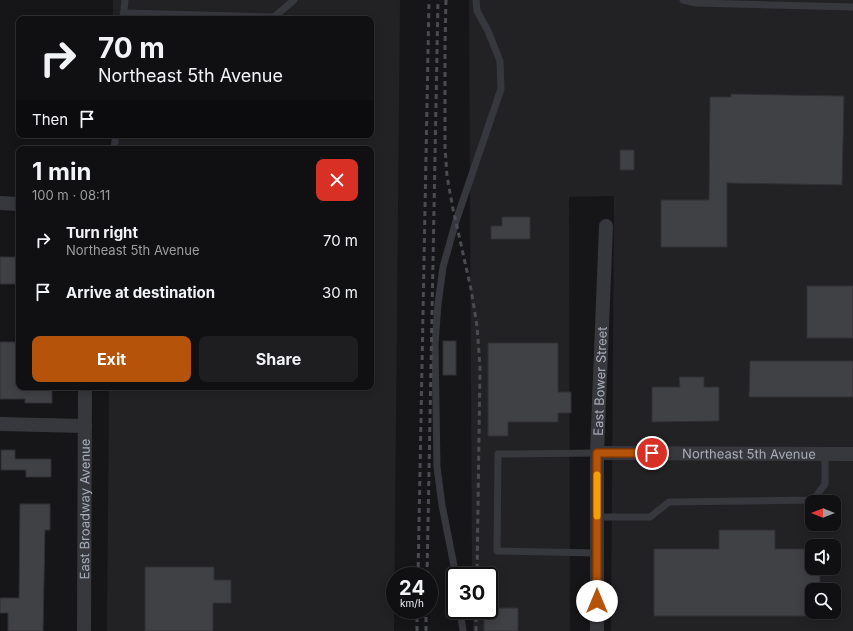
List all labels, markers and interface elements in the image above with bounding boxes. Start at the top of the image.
text: 70 m [98,31,165,65]
icon: right [32,32,84,84]
text: Northeast 5th Avenue [98,65,283,86]
icon: arrive [76,108,98,130]
text: Then [32,110,68,129]
text: 1 min [32,157,91,186]
button: close [316,159,358,201]
text: 100 m · 08:11 [32,187,110,203]
text: Turn right [66,223,138,242]
icon: right [32,229,54,251]
text: 70 m [323,231,358,250]
text: Northeast 5th Avenue [66,242,200,258]
icon: arrive [32,281,54,303]
text: Arrive at destination [66,283,215,302]
text: 30 m [322,283,358,302]
street label: East Bower Street [590,326,610,436]
button: Exit [32,336,191,382]
button: Share [199,336,358,382]
pin [635,436,669,470]
street label: East Broadway Avenue [76,439,93,579]
icon: arrive [641,442,663,464]
street label: Northeast 5th Avenue [682,445,816,462]
north arrow [805,495,841,531]
map controls [805,495,841,619]
button: sound [805,539,841,575]
speed limit sign: 30 [446,567,498,619]
text: 24 [399,576,425,600]
position arrow [576,580,618,622]
button: search [805,583,841,619]
text: km/h [400,597,424,609]

